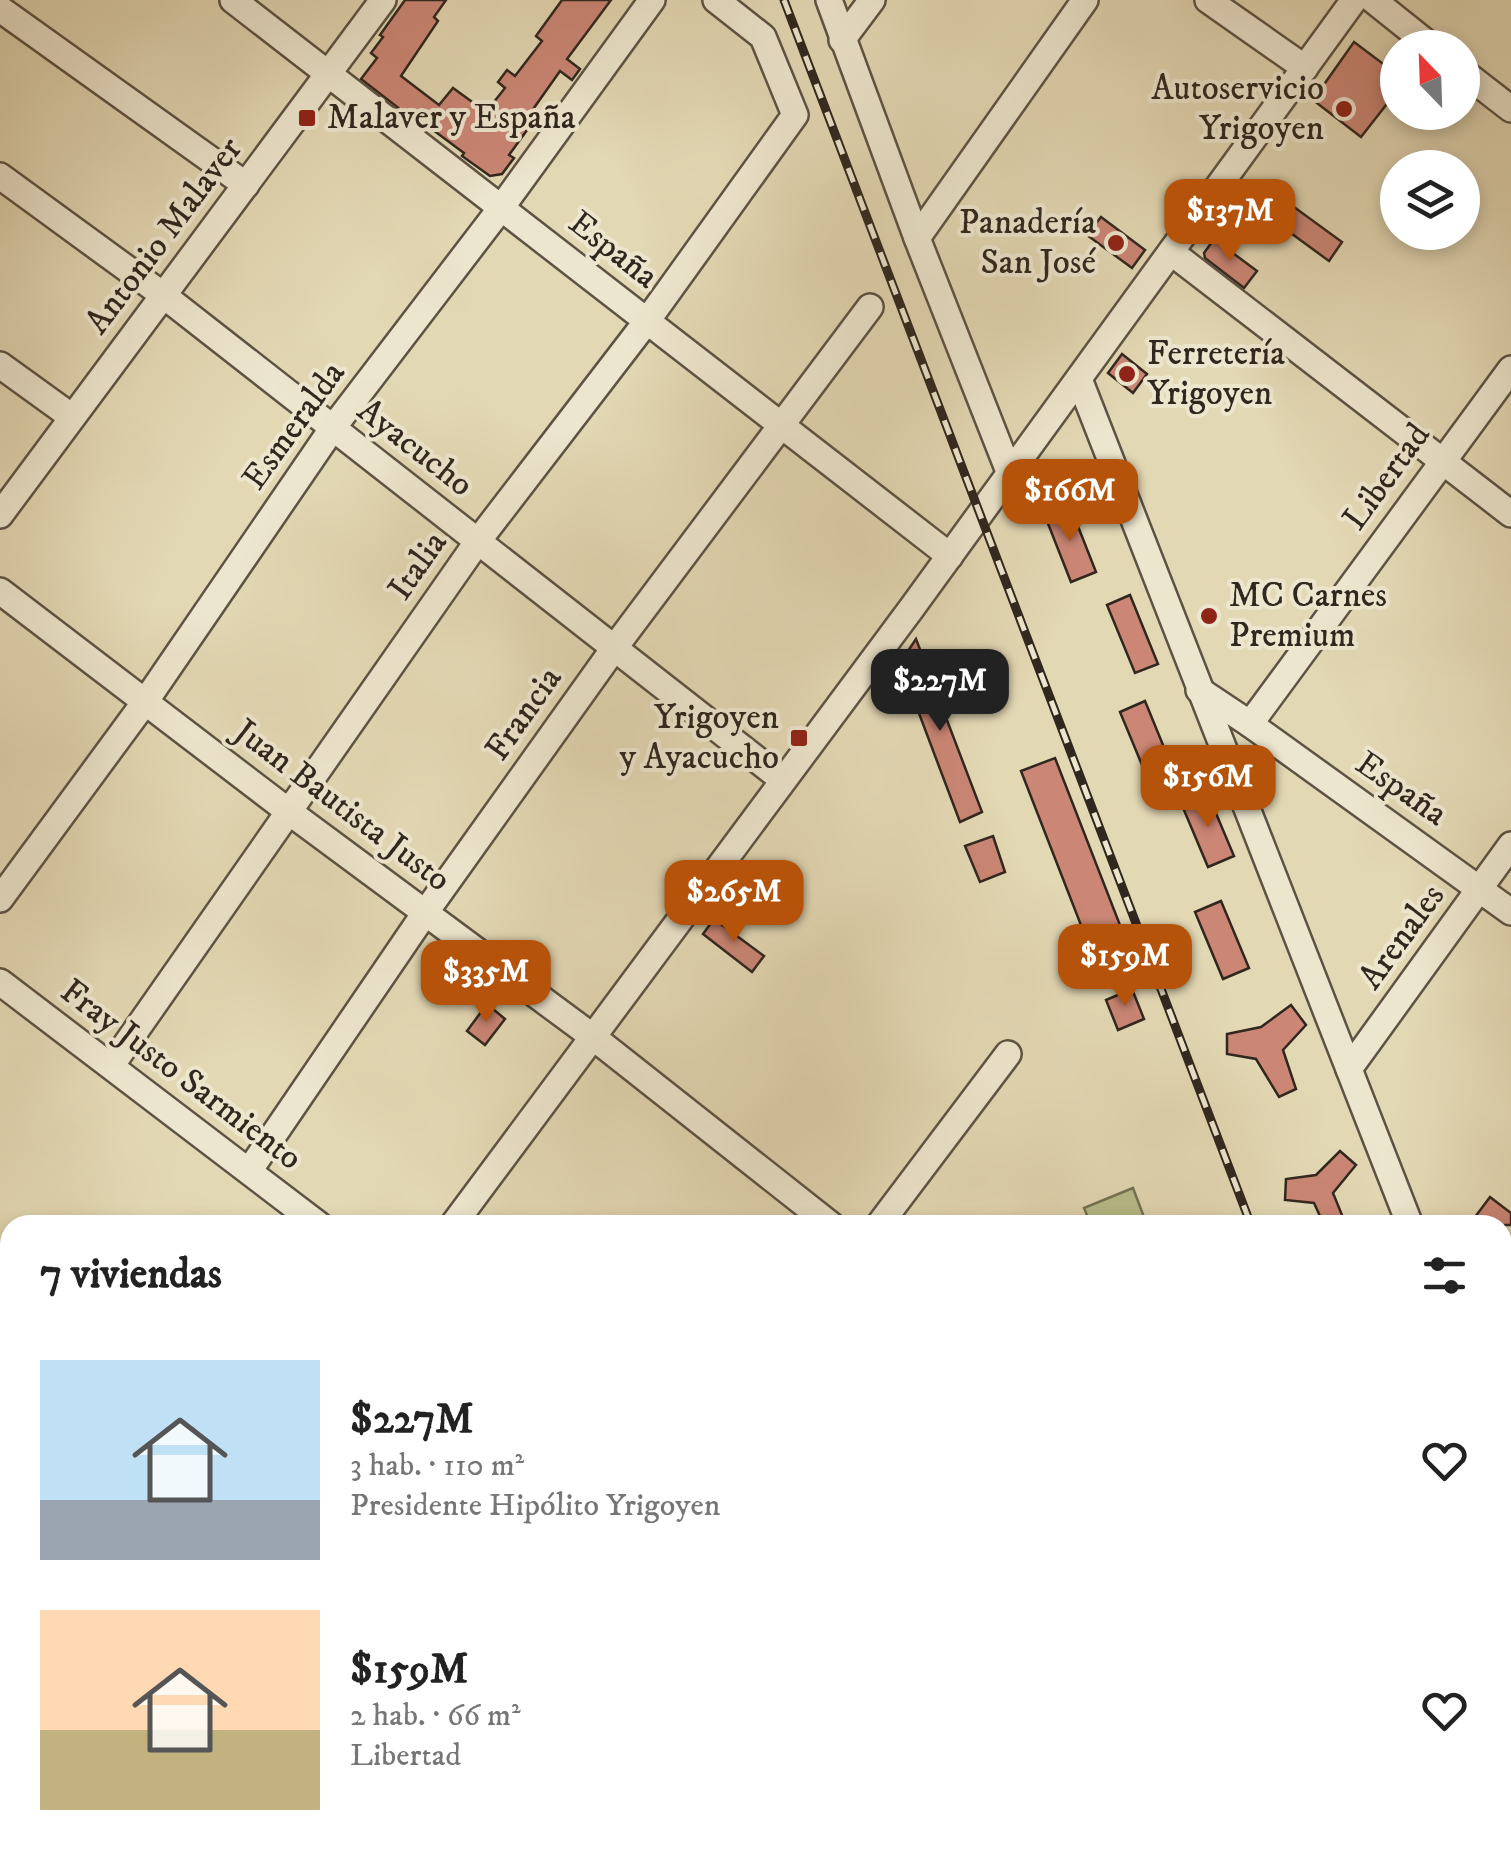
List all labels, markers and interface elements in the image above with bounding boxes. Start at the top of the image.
north arrow [1380,30,1480,130]
map controls [1380,30,1480,250]
place label: Autoservicio Yrigoyen [1151,67,1324,151]
place label: Malaver y España [327,96,576,140]
marker: Autoservicio Yrigoyen [1333,98,1355,120]
marker: Malaver y España [296,107,318,129]
street label: Antonio Malaver [76,129,252,343]
button: layers [1380,150,1480,250]
pin: $137M [1160,179,1300,264]
text: $137M [1186,191,1274,231]
street label: España [559,201,667,299]
place label: Panadería San José [959,201,1097,285]
marker: Panadería San José [1105,232,1127,254]
place label: Ferretería Yrigoyen [1147,332,1285,416]
street label: Esmeralda [233,353,355,499]
marker: Ferretería Yrigoyen [1116,363,1138,385]
street label: Ayacucho [348,389,482,507]
street label: Libertad [1333,414,1441,539]
pin: $166M [1000,459,1140,544]
text: $166M [1024,471,1116,511]
street label: Italia [379,523,457,609]
place label: MC Carnes Premium [1229,574,1387,658]
marker: MC Carnes Premium [1198,605,1220,627]
pin: $227M [870,649,1010,734]
street label: Francia [476,658,572,770]
text: $227M [893,661,987,701]
place label: Yrigoyen y Ayacucho [620,696,779,780]
street label: Juan Bautista Justo [222,708,459,902]
marker: Yrigoyen y Ayacucho [788,727,810,749]
street label: España [1347,742,1456,836]
pin: $156M [1138,745,1278,830]
text: $156M [1163,757,1253,797]
pin: $265M [664,860,804,945]
text: $265M [687,872,781,912]
street label: Arenales [1349,876,1455,998]
pin: $159M [1055,924,1195,1009]
text: $159M [1080,936,1170,976]
pin: $335M [416,940,556,1025]
text: $335M [443,952,529,992]
street label: Fray Justo Sarmiento [51,970,311,1180]
icon: filters [1417,1248,1472,1303]
text: 7 viviendas [40,1249,222,1301]
text: $227M [350,1394,474,1446]
icon: home [120,1400,240,1520]
icon: heart [1417,1433,1472,1488]
text: 3 hab. · 110 m² [350,1446,524,1486]
text: Presidente Hipólito Yrigoyen [350,1486,720,1526]
text: $159M [350,1644,468,1696]
icon: home [120,1650,240,1770]
icon: heart [1417,1683,1472,1738]
text: 2 hab. · 66 m² [350,1696,521,1736]
text: Libertad [350,1736,461,1776]

